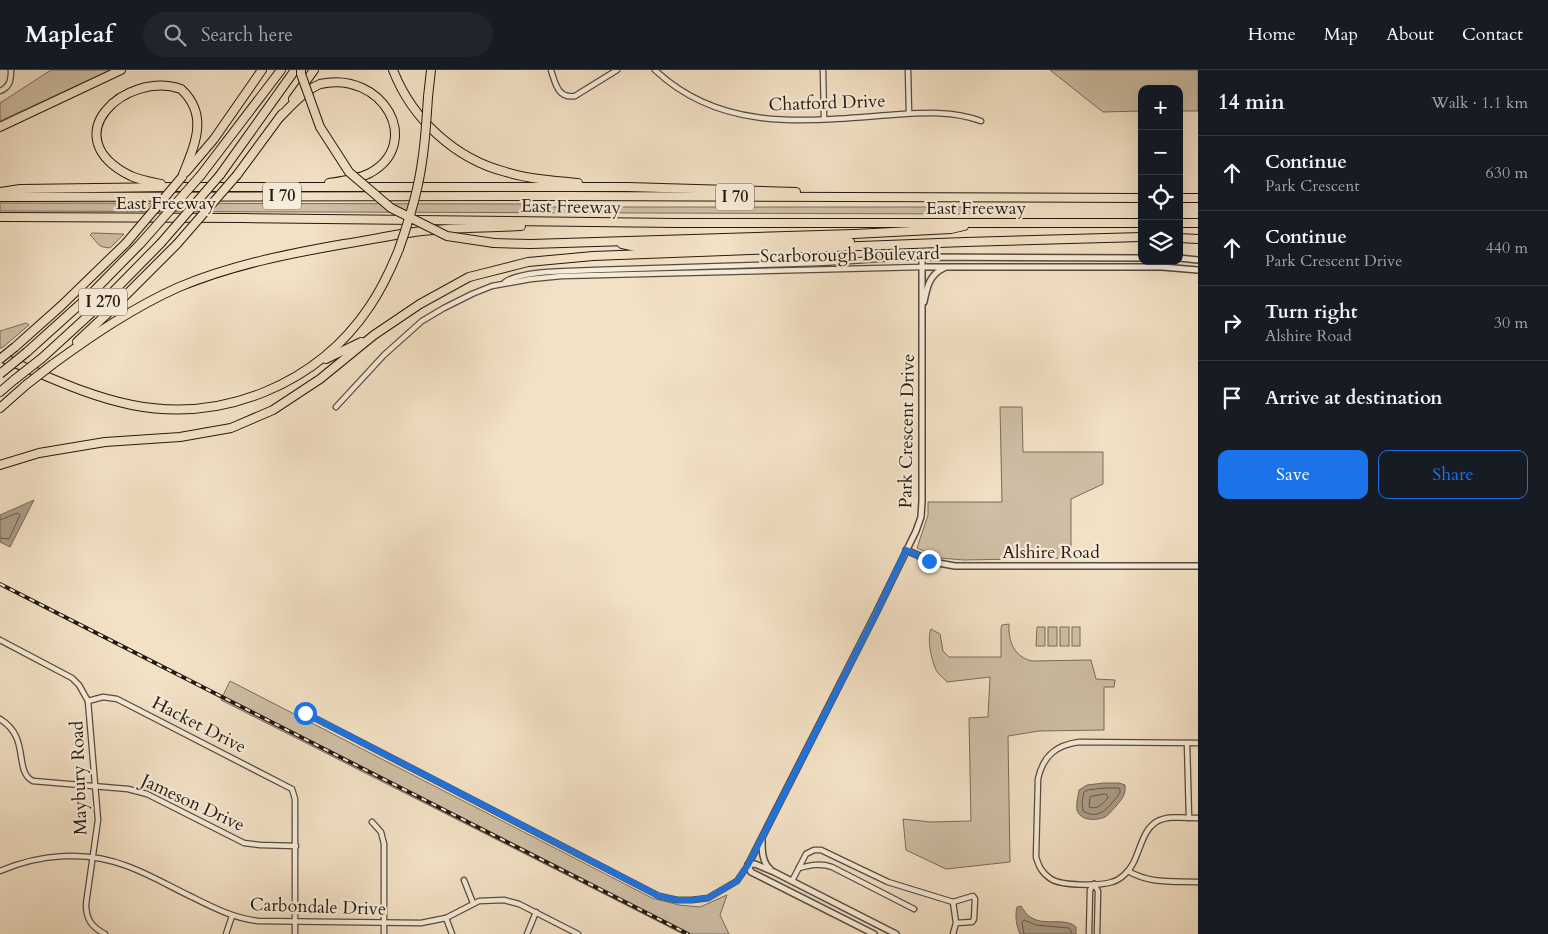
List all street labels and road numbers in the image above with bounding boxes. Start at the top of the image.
street label: Chatford Drive [768,88,886,118]
road number: I 70 [263,182,301,210]
road number: I 70 [716,184,754,210]
street label: East Freeway [116,191,217,216]
street label: East Freeway [521,194,622,220]
street label: East Freeway [926,196,1027,221]
street label: Scarborough Boulevard [760,241,940,269]
road number: I 270 [79,288,127,316]
street label: Park Crescent Drive [893,353,921,509]
street label: Alshire Road [1002,540,1100,565]
street label: Hacket Drive [147,691,251,759]
street label: Maybury Road [64,720,93,836]
street label: Jameson Drive [134,767,249,838]
street label: Carbondale Drive [249,892,387,922]

